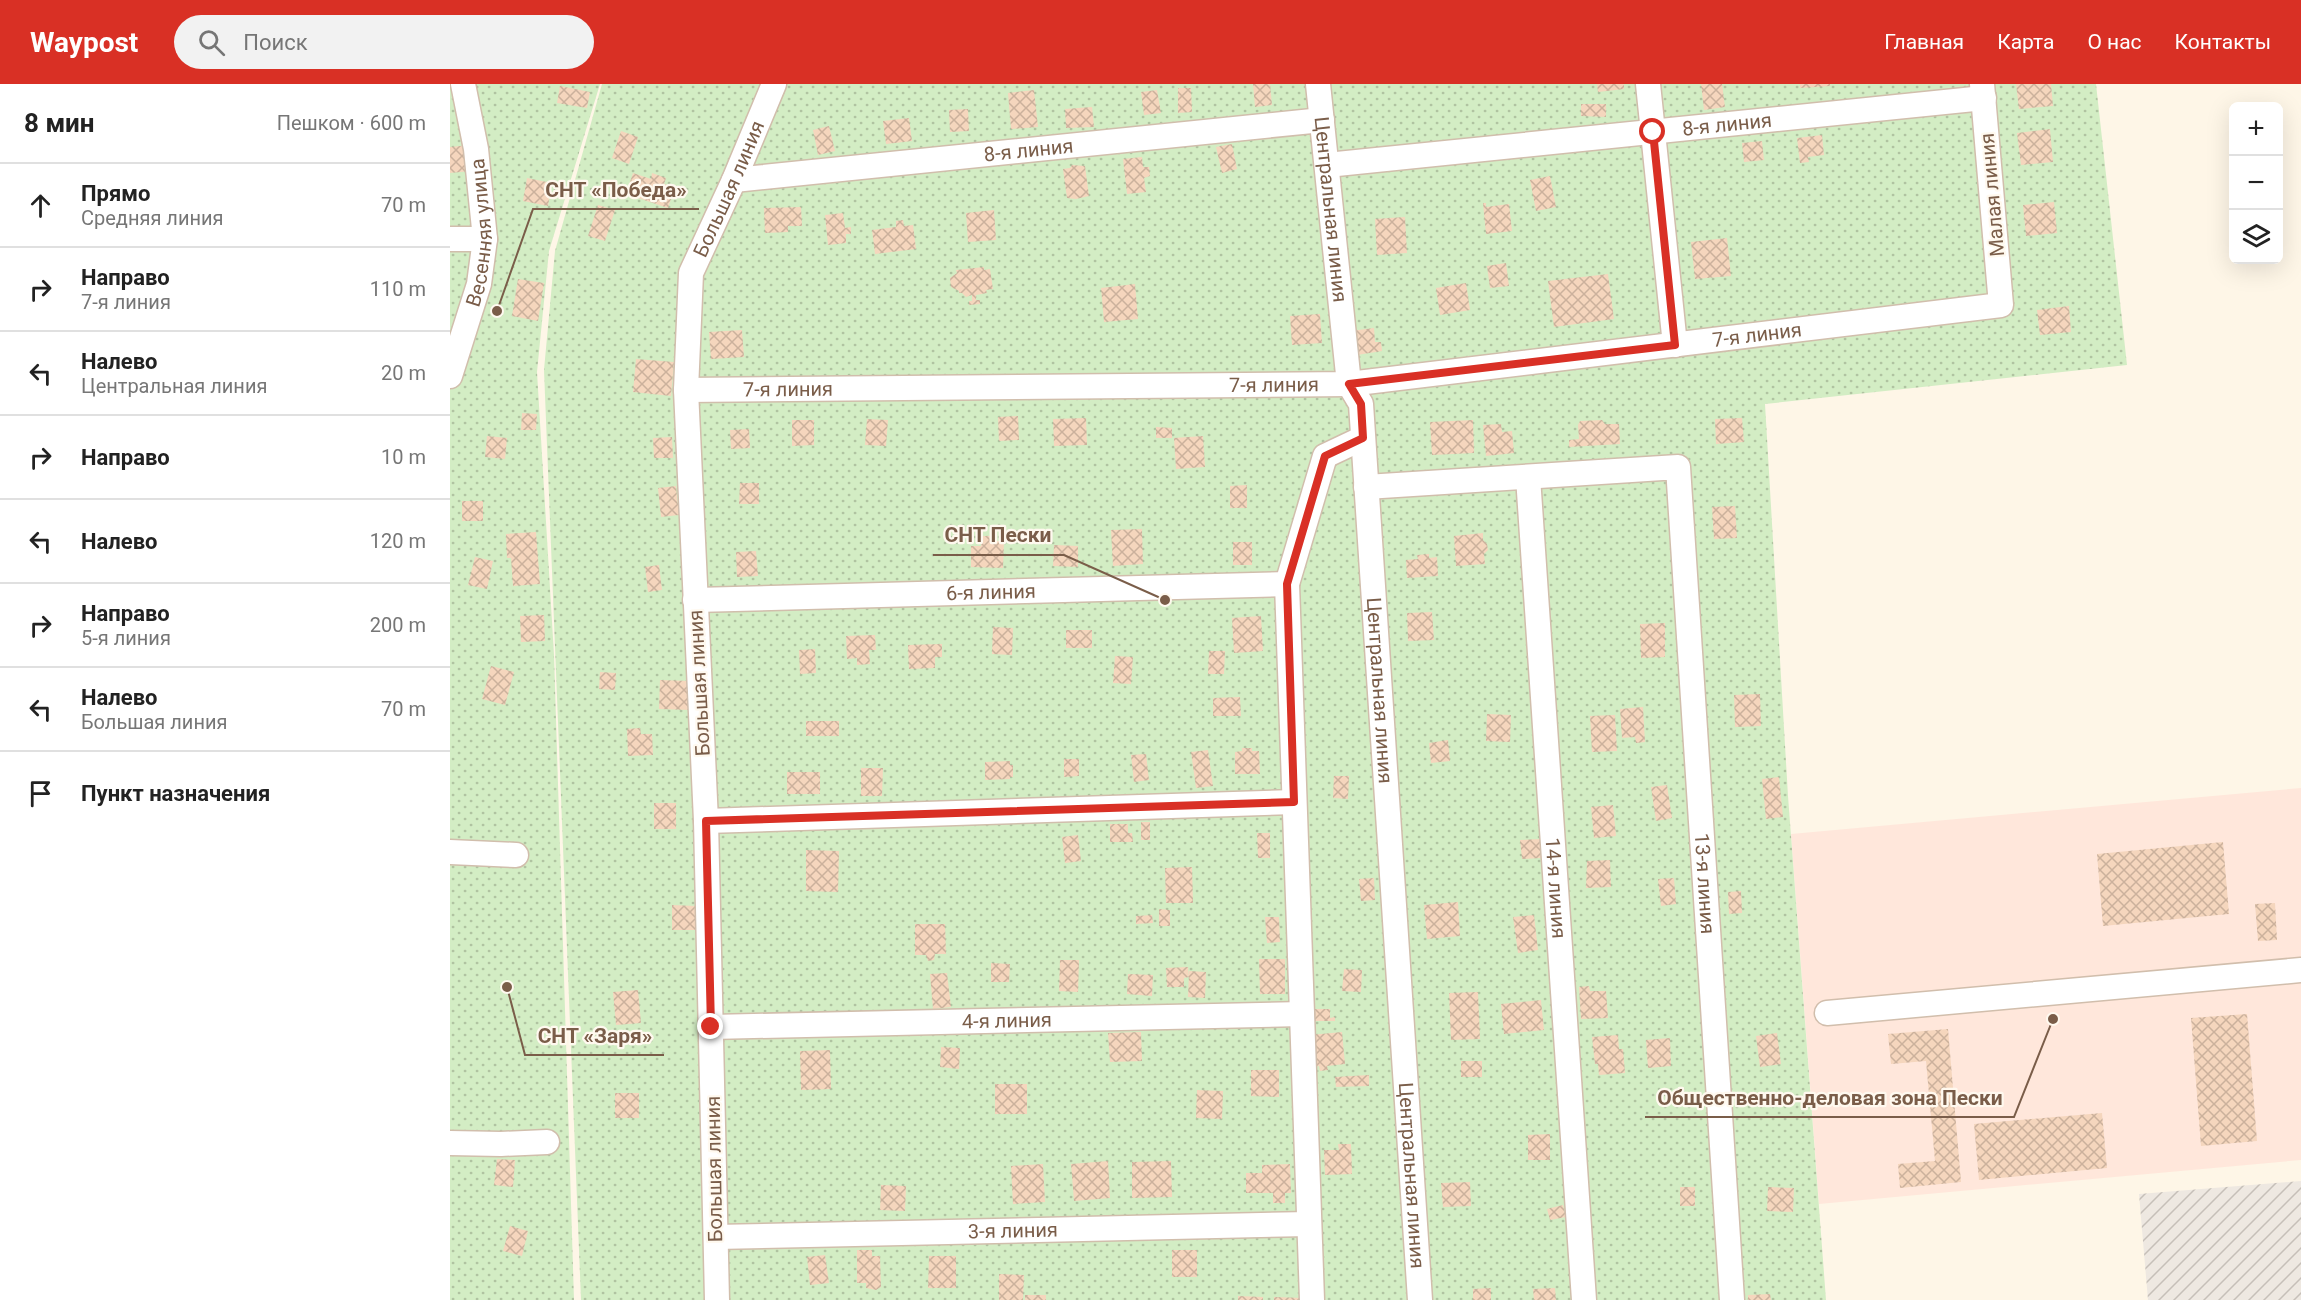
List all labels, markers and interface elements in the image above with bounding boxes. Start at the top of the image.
search box [174,15,594,69]
text: Waypost [30,26,138,59]
icon: search [195,26,228,59]
text: Поиск [243,30,308,55]
text: Главная [1884,30,1964,54]
text: Карта [1997,30,2054,54]
text: О нас [2087,30,2142,54]
text: Контакты [2175,30,2271,54]
map controls [2229,102,2283,264]
button: + [2229,102,2283,156]
text: 8 мин [24,108,95,138]
street label: 8-я линия [1681,108,1773,141]
text: Пешком · 600 m [277,111,426,135]
street label: Центральная линия [1309,115,1352,303]
street label: Большая линия [688,117,769,261]
route start [1639,118,1665,144]
street label: Малая линия [1975,132,2009,258]
street label: 8-я линия [983,133,1074,166]
button: − [2229,156,2283,210]
street label: Весенняя улица [461,158,497,310]
callout: СНТ «Победа» [533,170,699,209]
text: СНТ «Победа» [545,178,687,202]
text: Прямо [81,181,150,206]
icon: ahead [24,189,57,222]
text: 70 m [381,193,426,217]
text: Средняя линия [81,206,224,230]
button: layers [2229,210,2283,264]
text: Направо [81,265,170,290]
icon: right [24,273,57,306]
text: 110 m [370,277,426,301]
text: 7-я линия [81,290,171,314]
street label: 7-я линия [1711,317,1803,352]
text: Налево [81,349,158,374]
icon: left [24,357,57,390]
text: 20 m [381,361,426,385]
street label: 7-я линия [1229,372,1319,397]
text: Центральная линия [81,374,267,398]
street label: 7-я линия [743,377,833,401]
icon: right [24,441,57,474]
text: Направо [81,445,170,470]
text: 10 m [381,445,426,469]
callout: СНТ Пески [933,516,1064,555]
text: СНТ Пески [945,523,1051,547]
icon: left [24,525,57,558]
text: Налево [81,529,158,554]
text: 120 m [370,529,426,553]
street label: 6-я линия [946,579,1036,605]
street label: Центральная линия [1362,597,1398,784]
text: Направо [81,601,170,626]
icon: right [24,609,57,642]
street label: Большая линия [683,609,715,757]
text: 200 m [370,613,426,637]
text: 5-я линия [81,626,171,650]
text: Налево [81,685,158,710]
icon: left [24,693,57,726]
text: 70 m [381,697,426,721]
text: Большая линия [81,710,227,734]
icon: arrive [24,777,57,810]
text: Пункт назначения [81,781,270,806]
street label: 13-я линия [1690,832,1720,935]
street label: 14-я линия [1541,837,1571,939]
street label: 4-я линия [962,1008,1052,1033]
route end [697,1013,723,1039]
callout: СНТ «Заря» [525,1016,664,1055]
text: СНТ «Заря» [538,1024,652,1048]
callout: Общественно-деловая зона Пески [1645,1078,2014,1117]
street label: Центральная линия [1394,1082,1430,1269]
text: Общественно-деловая зона Пески [1657,1086,2003,1110]
street label: Большая линия [701,1096,727,1242]
street label: 3-я линия [968,1218,1058,1243]

